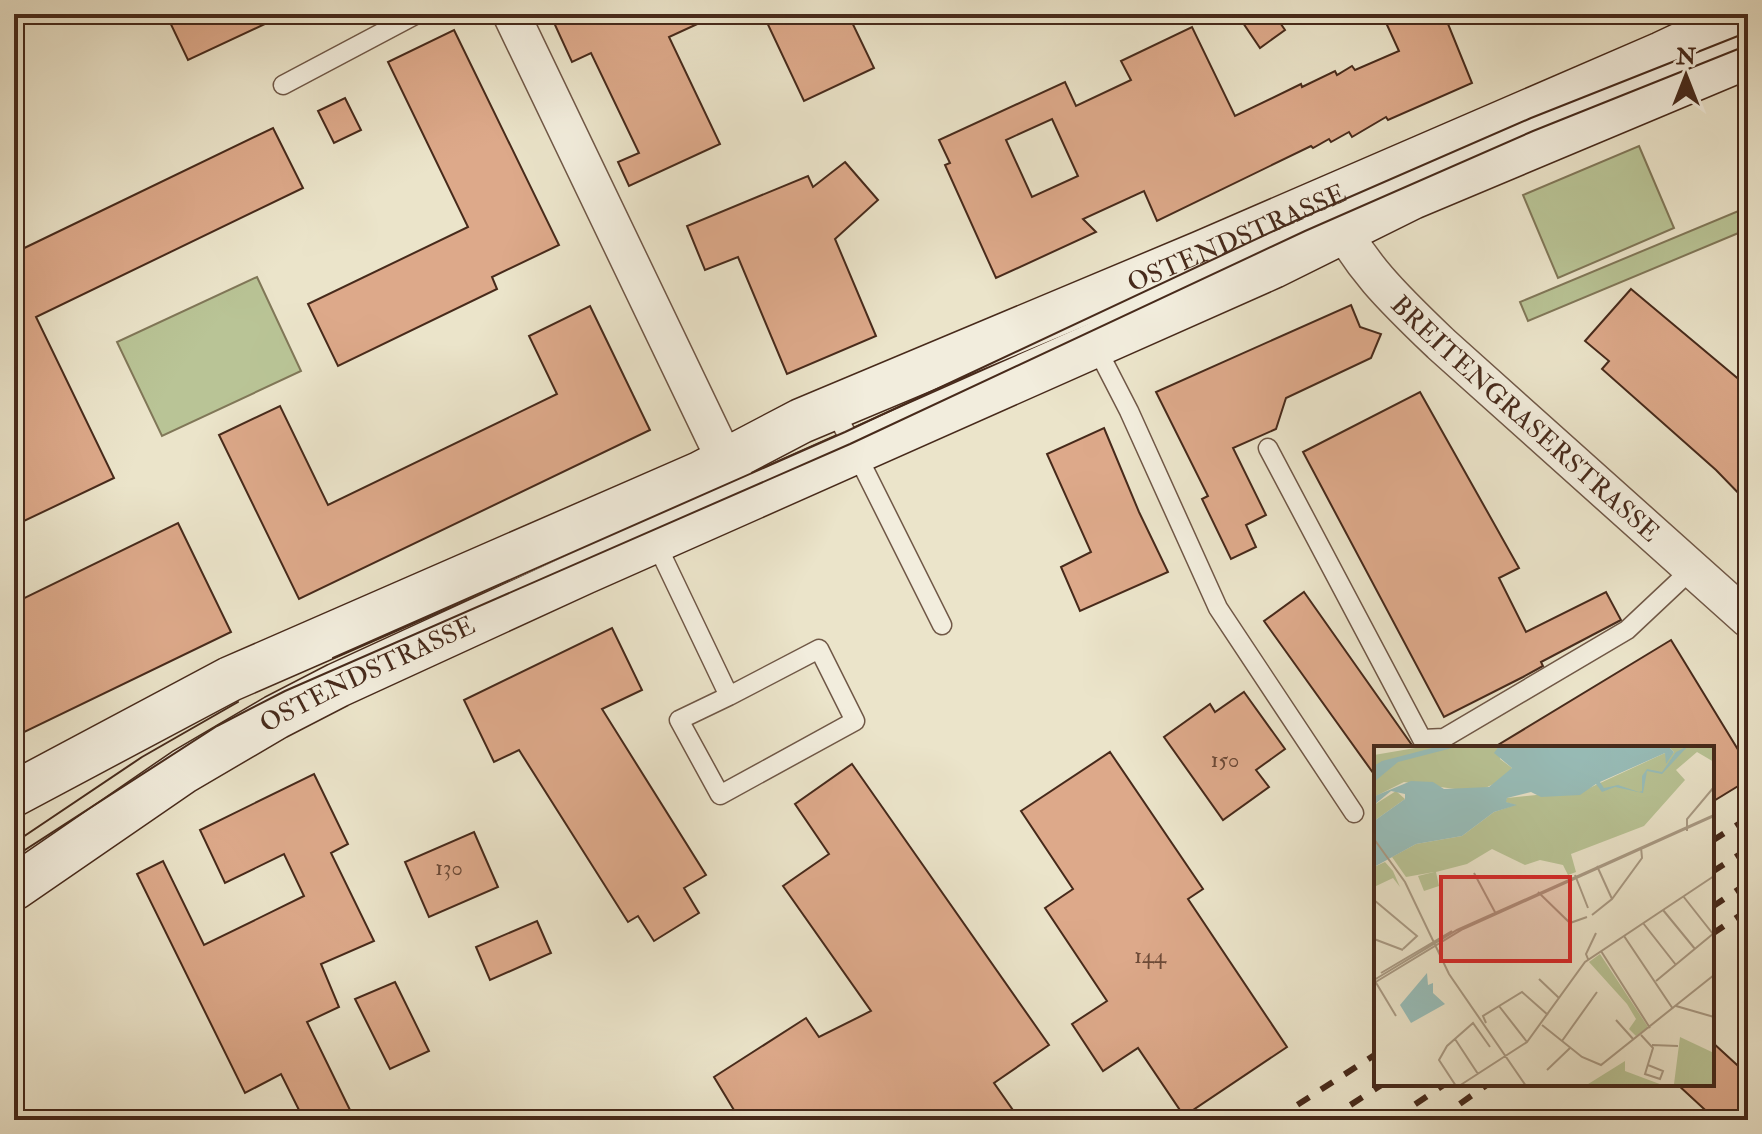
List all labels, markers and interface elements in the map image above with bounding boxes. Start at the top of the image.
north arrow [1646,36,1726,116]
text: N [1675,43,1696,71]
street label: OSTENDSTRASSE [1123,178,1351,299]
street label: BREITENGRASERSTRASSE [1384,289,1666,549]
street label: OSTENDSTRASSE [254,609,480,740]
house number: 150 [1211,746,1239,774]
inset map [1374,746,1714,1086]
house number: 130 [435,854,463,882]
house number: 144 [1134,942,1167,970]

